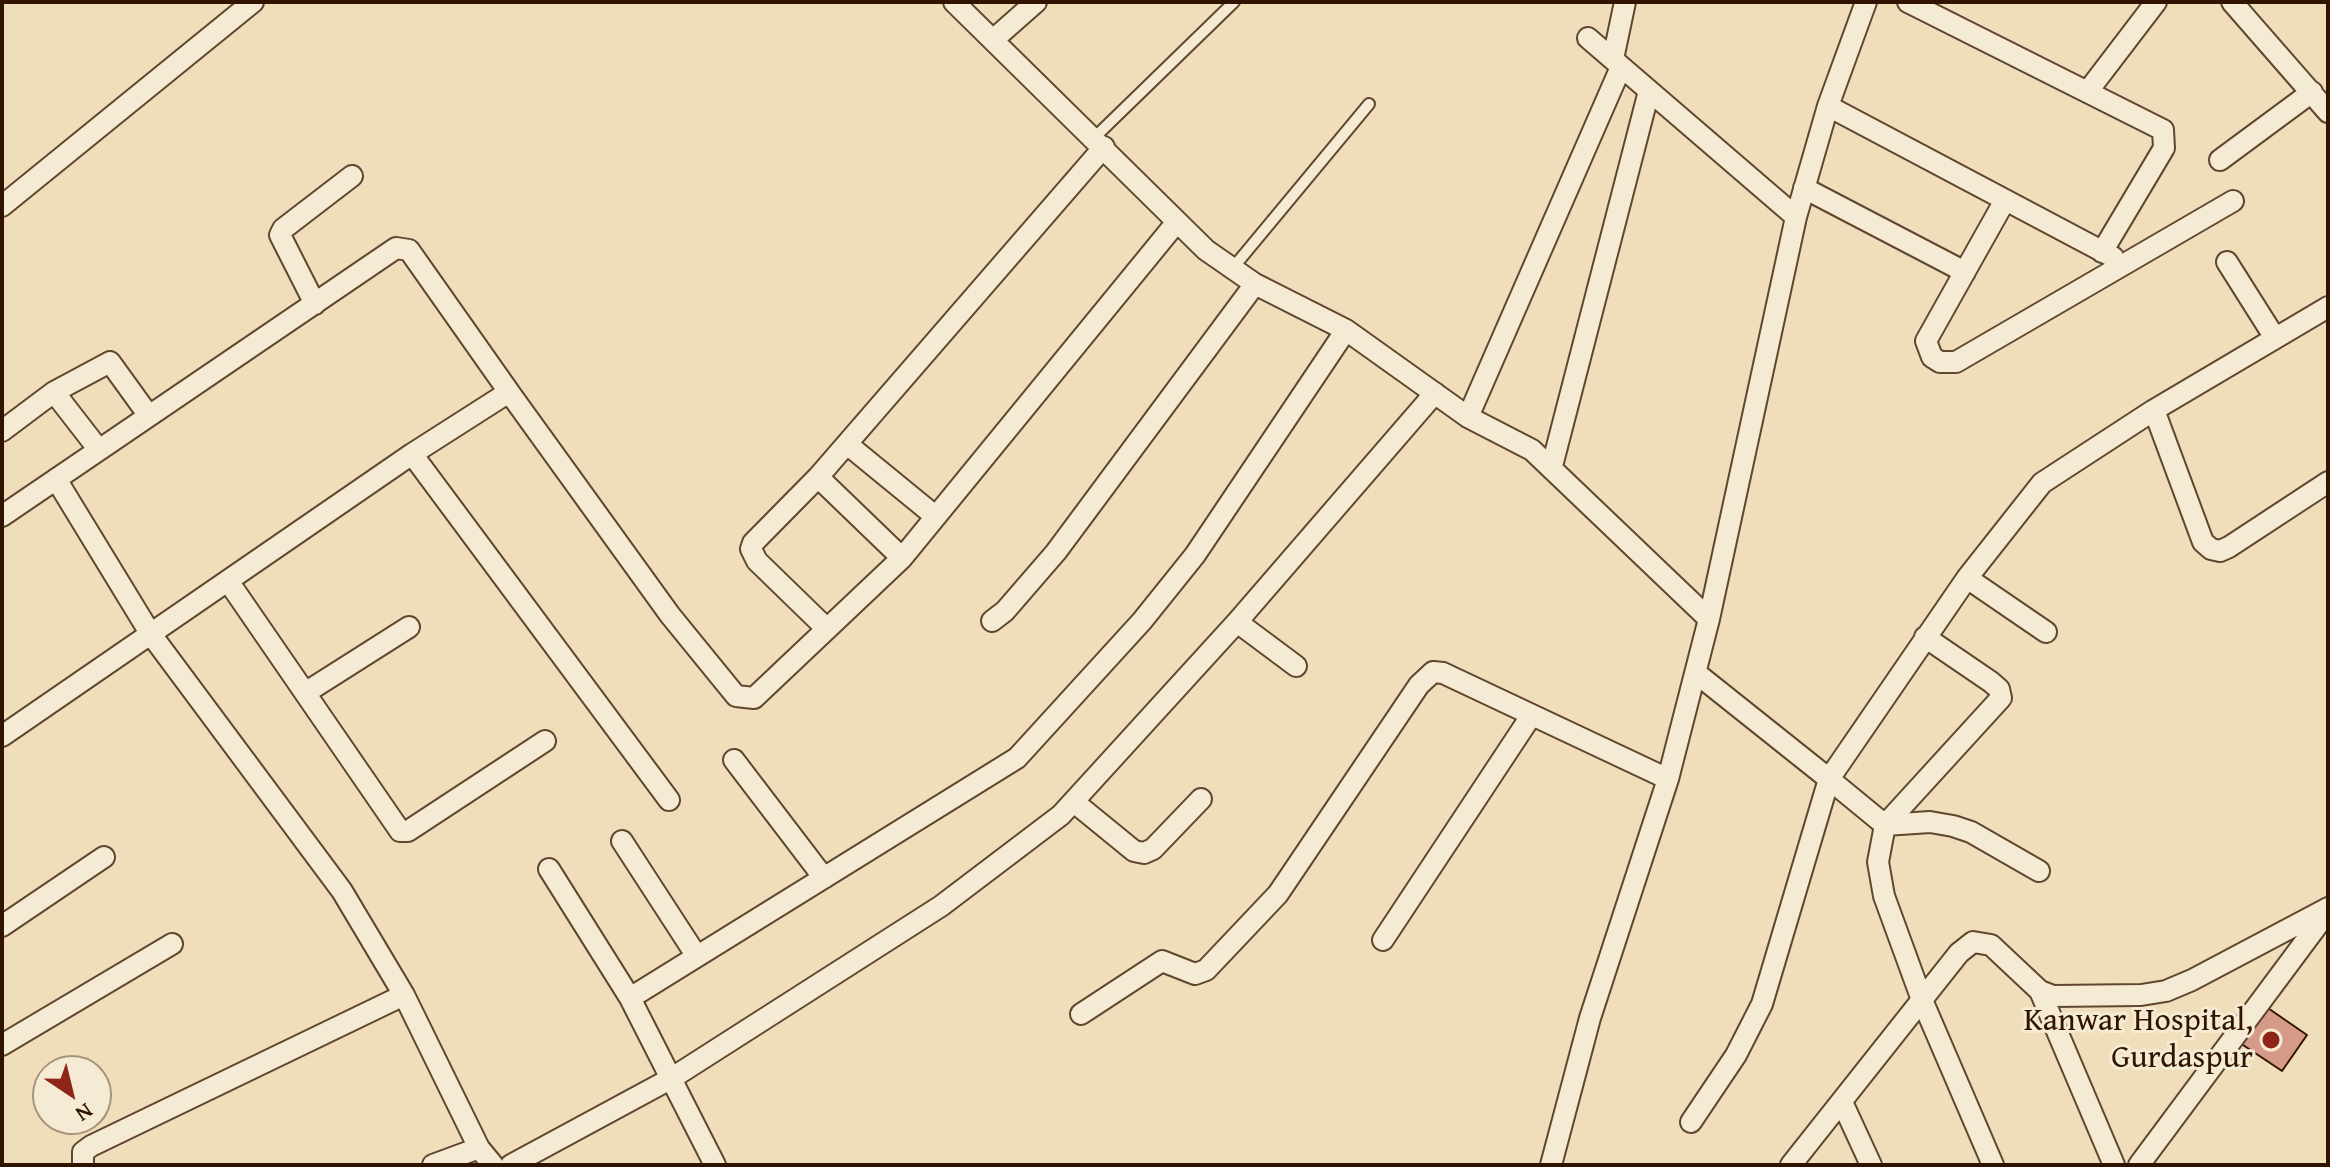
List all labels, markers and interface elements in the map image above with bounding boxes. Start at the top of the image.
place label: Kanwar Hospital, Gurdaspur [2024,1003,2253,1078]
marker: Kanwar Hospital, Gurdaspur [2260,1029,2282,1051]
north arrow [32,1055,112,1135]
text: N [69,1096,100,1130]

